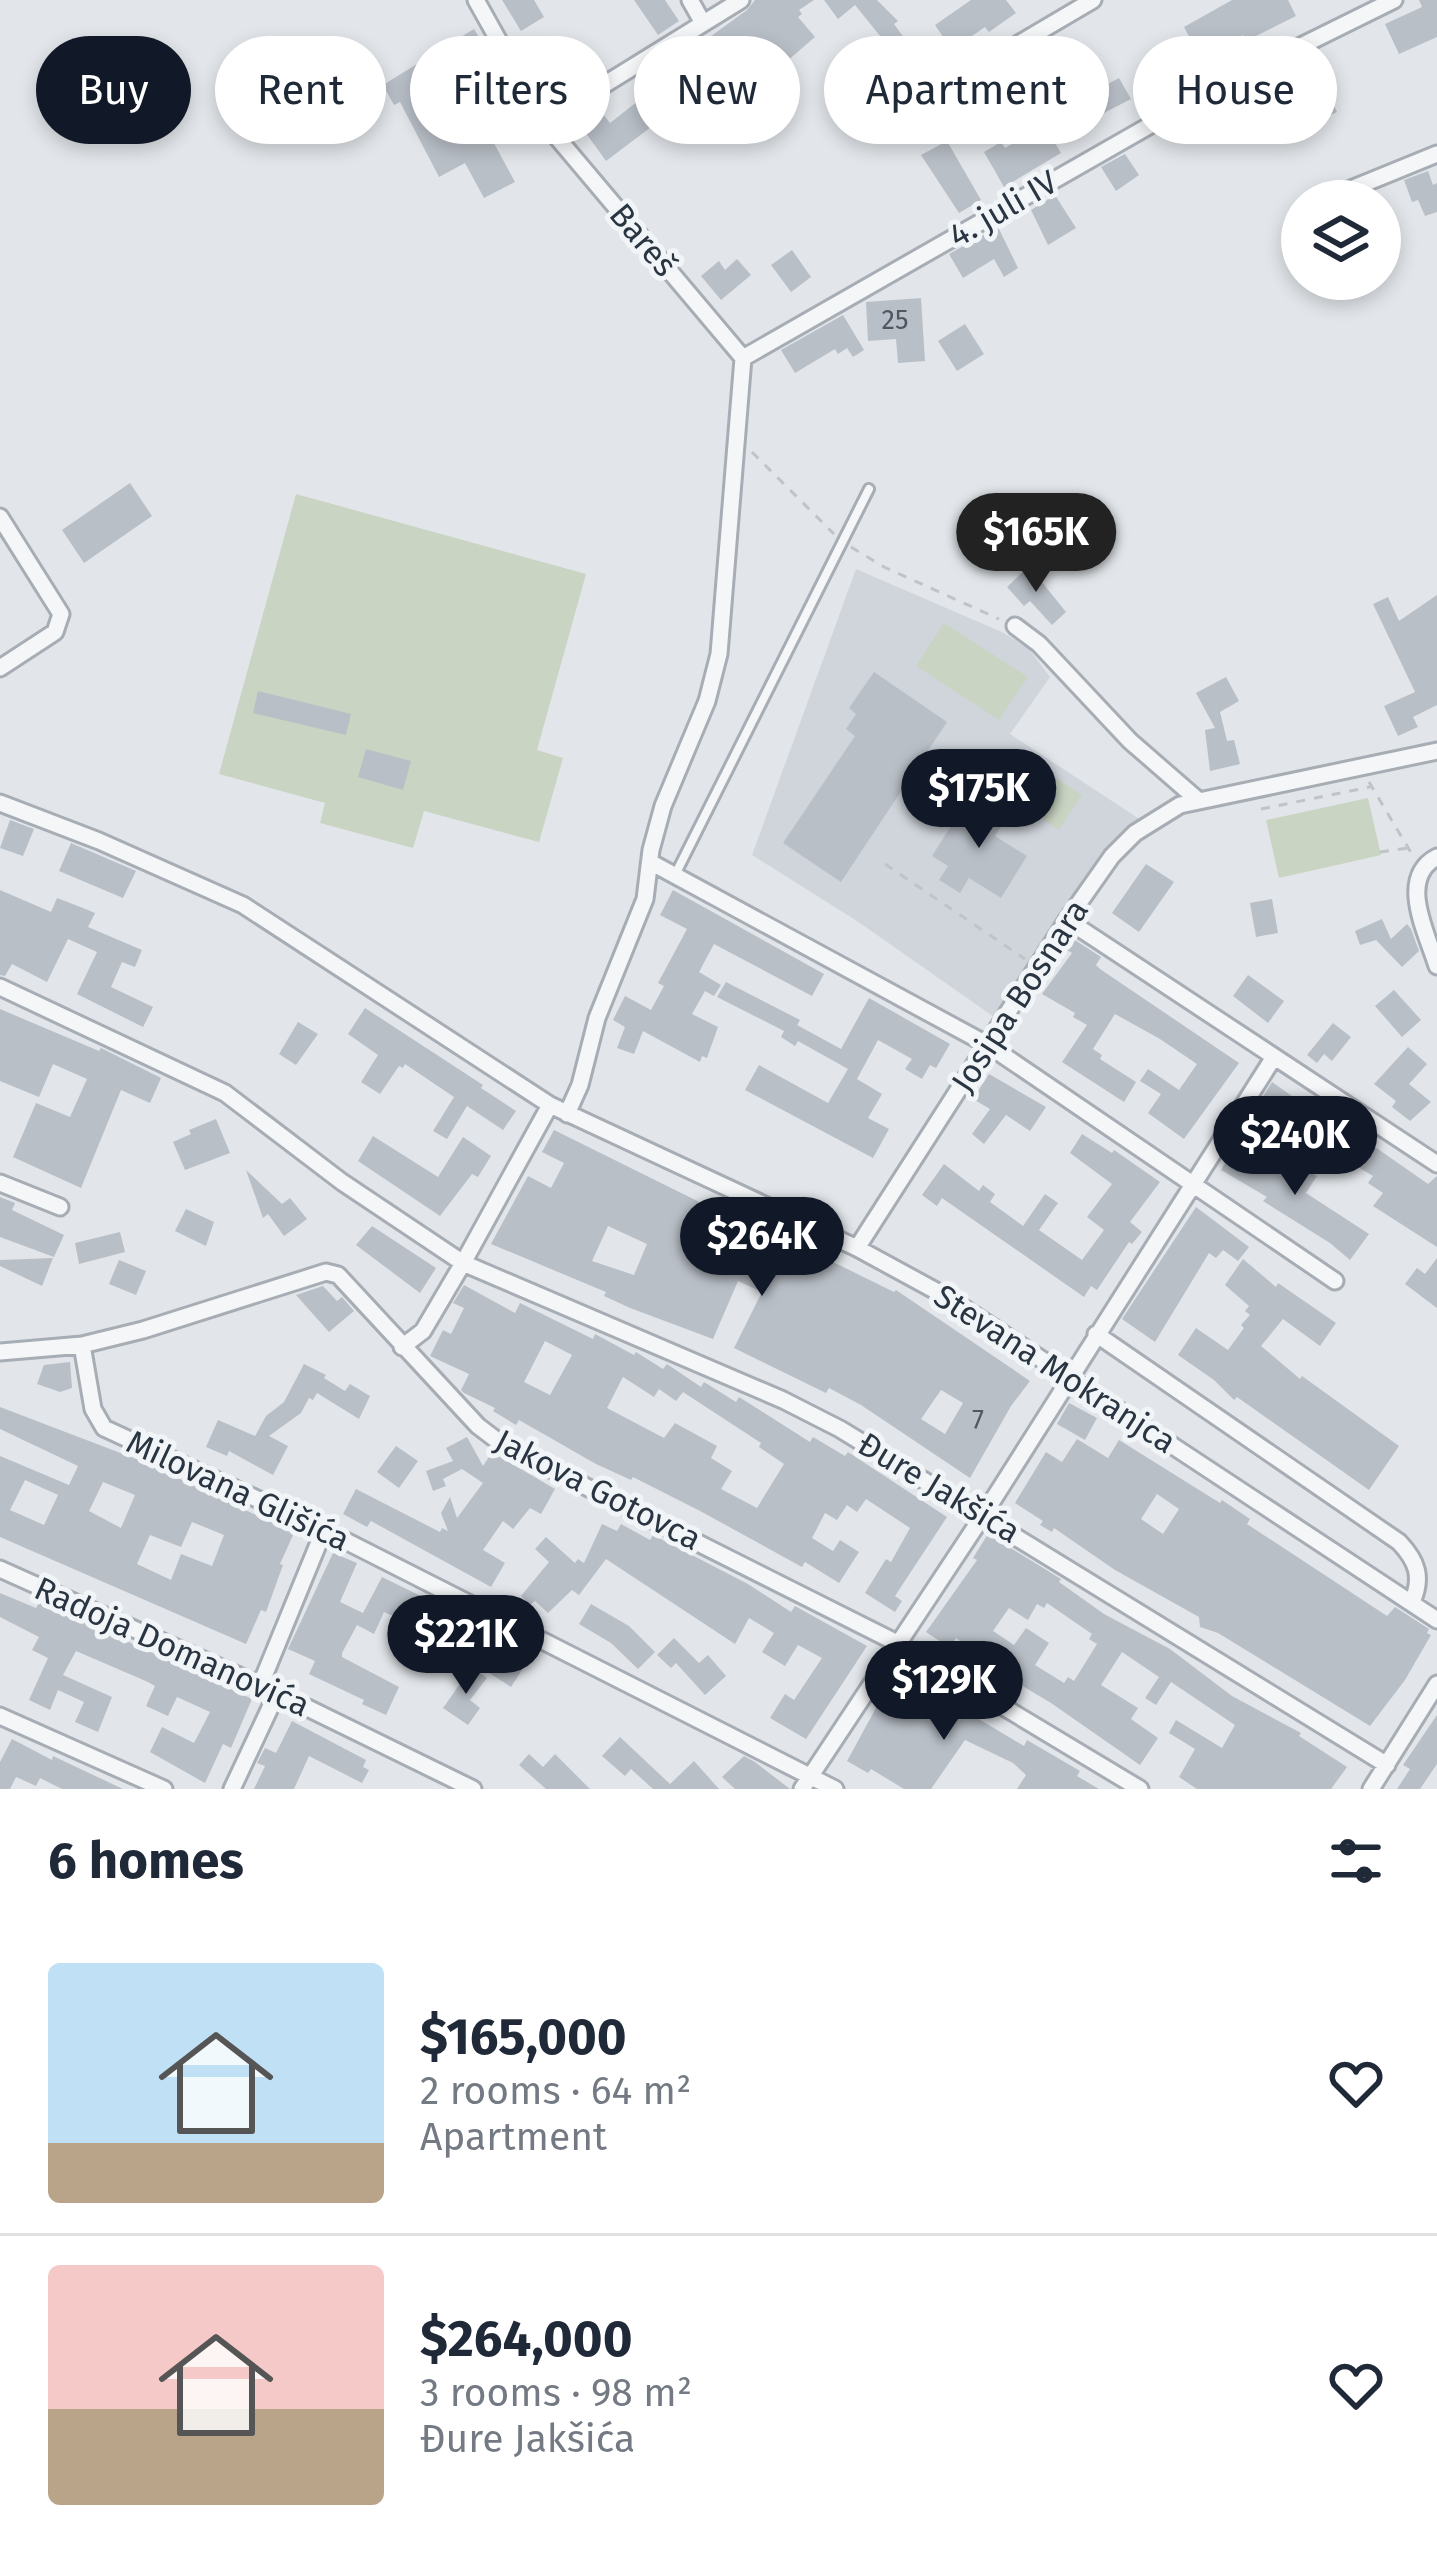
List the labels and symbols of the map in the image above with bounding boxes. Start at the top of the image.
street label: 4. juli IV [942,162,1065,256]
street label: Bareš [601,195,685,285]
house number: 25 [882,304,908,336]
pin: $165K [952,493,1120,595]
pin: $175K [895,749,1063,851]
street label: Josipa Bosnara [943,892,1097,1100]
pin: $240K [1211,1096,1379,1198]
pin: $264K [678,1197,846,1299]
street label: Stevana Mokranjca [927,1276,1183,1462]
house number: 7 [972,1404,984,1436]
street label: Jakova Gotovca [488,1421,708,1559]
street label: Milovana Glišića [120,1422,356,1560]
street label: Đure Jakšića [851,1424,1027,1552]
street label: Radoja Domanovića [28,1568,316,1726]
pin: $221K [382,1595,550,1697]
pin: $129K [860,1641,1028,1743]

